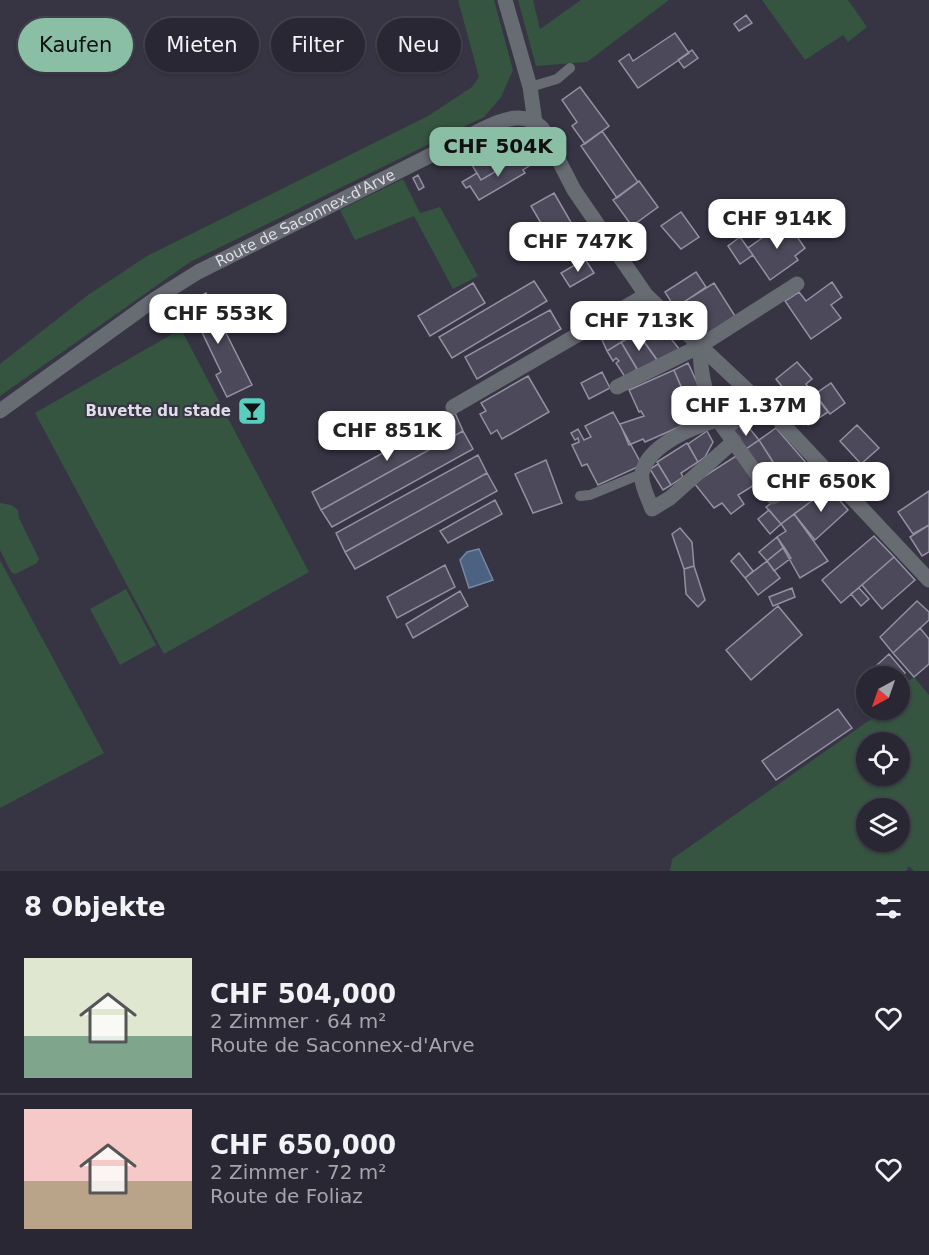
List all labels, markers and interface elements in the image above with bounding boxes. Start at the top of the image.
chip: Kaufen [18,18,133,72]
chip: Mieten [145,18,259,72]
chip: Filter [271,18,365,72]
chip: Neu [377,18,461,72]
pin: CHF 504K [436,127,560,178]
text: CHF 504K [443,134,553,158]
street label: Route de Saconnex-d'Arve [212,166,398,271]
pin: CHF 914K [715,199,839,250]
text: CHF 914K [722,206,832,230]
pin: CHF 747K [516,222,640,273]
text: CHF 747K [523,229,633,253]
pin: CHF 553K [156,294,280,345]
text: CHF 553K [163,301,273,325]
pin: CHF 713K [577,301,701,352]
text: CHF 713K [584,308,694,332]
pin: CHF 1.37M [677,386,815,437]
text: CHF 1.37M [685,393,807,417]
bar icon: Buvette du stade [236,395,268,427]
place label: Buvette du stade [85,402,231,420]
pin: CHF 851K [325,411,449,462]
text: CHF 851K [332,418,442,442]
pin: CHF 650K [759,462,883,513]
text: CHF 650K [766,469,876,493]
north arrow [856,666,910,720]
map controls [856,666,910,852]
button: locate [856,732,910,786]
button: layers [856,798,910,852]
icon: filters [872,891,905,924]
text: 8 Objekte [24,892,166,922]
text: CHF 504,000 [210,979,396,1009]
icon: home [72,982,144,1054]
icon: heart [872,1002,905,1035]
text: 2 Zimmer · 64 m² [210,1009,386,1033]
text: Route de Saconnex-d'Arve [210,1033,475,1057]
text: CHF 650,000 [210,1130,396,1160]
icon: home [72,1133,144,1205]
icon: heart [872,1153,905,1186]
text: 2 Zimmer · 72 m² [210,1160,386,1184]
text: Route de Foliaz [210,1184,363,1208]

